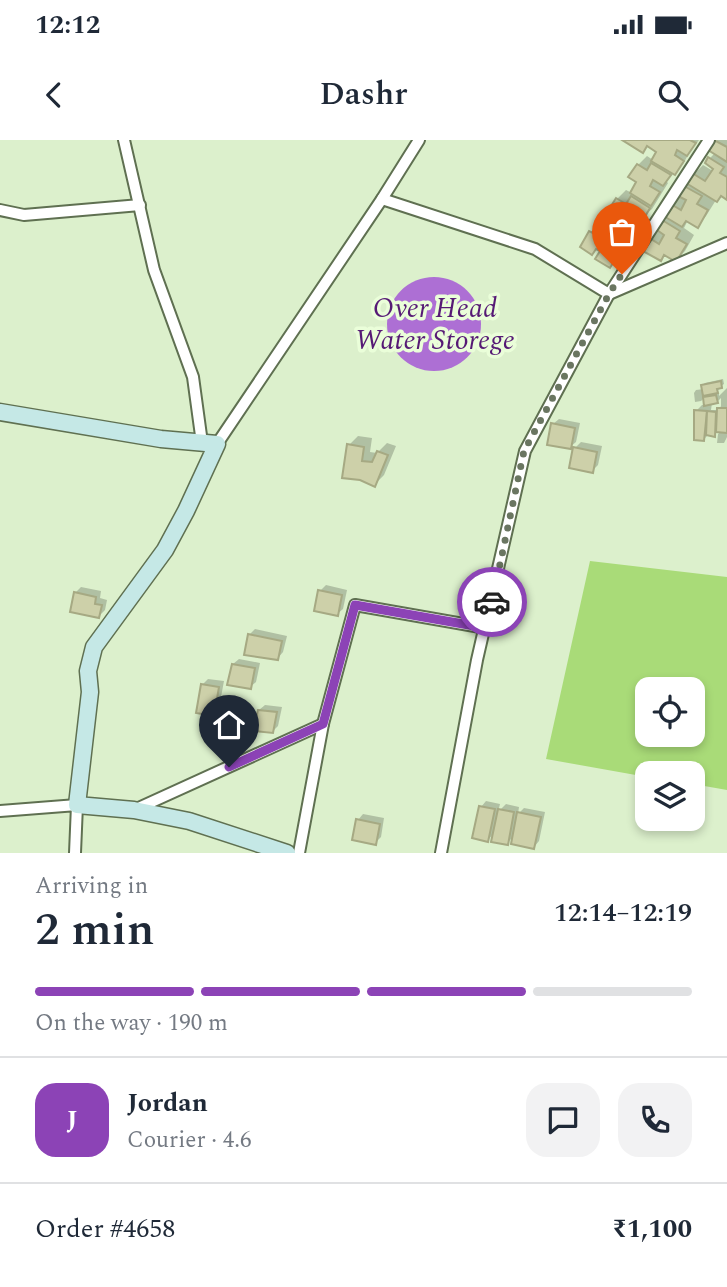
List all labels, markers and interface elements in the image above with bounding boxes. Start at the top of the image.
text: 12:12 [35,5,100,45]
text: Dashr [320,70,407,119]
icon: back [35,76,73,114]
icon: search [654,76,692,114]
pin [592,202,652,274]
icon: bag [603,213,641,251]
water label: Over Head Water Storege [355,287,515,362]
courier [457,567,527,637]
icon: car [473,583,511,621]
map controls [635,677,705,831]
button: locate [635,677,705,747]
pin [199,695,259,767]
icon: home [210,706,248,744]
button: layers [635,761,705,831]
text: Arriving in [35,869,148,904]
text: 12:14–12:19 [554,893,692,933]
text: 2 min [35,895,154,965]
text: On the way · 190 m [35,1006,228,1041]
text: Jordan [127,1083,208,1123]
button: chat [526,1083,600,1157]
button: phone [618,1083,692,1157]
text: J [66,1100,78,1140]
text: Courier · 4.6 [127,1123,252,1158]
text: Order #4658 [35,1209,175,1249]
text: ₹1,100 [612,1209,692,1249]

